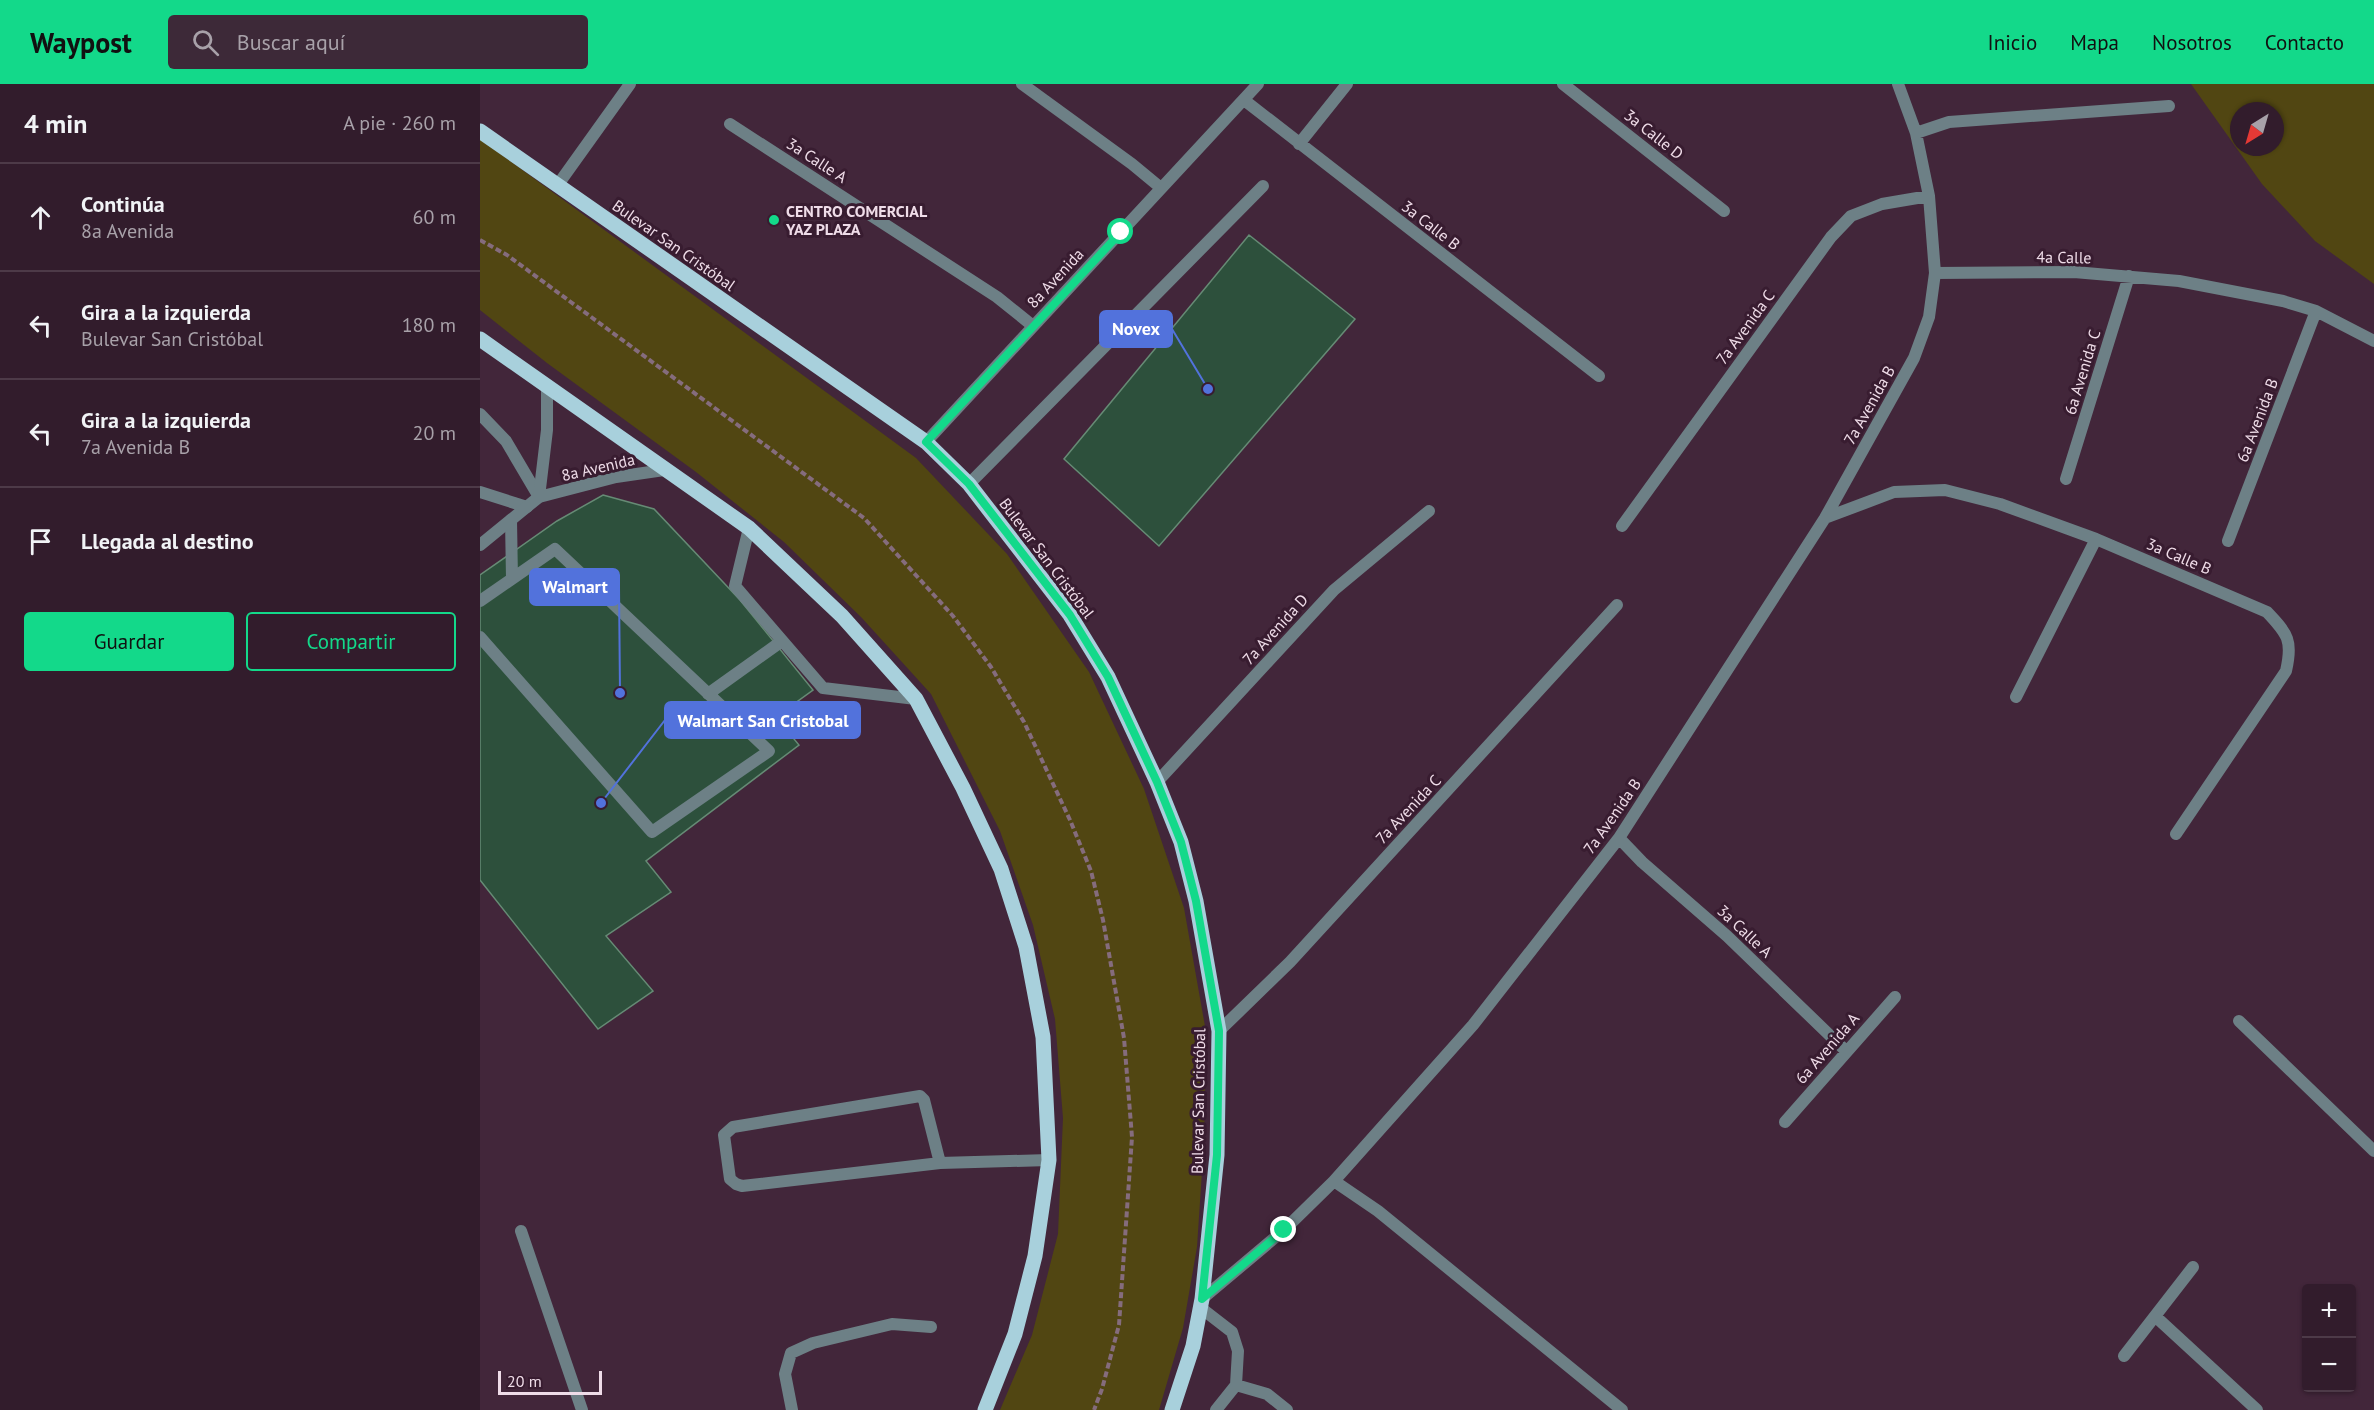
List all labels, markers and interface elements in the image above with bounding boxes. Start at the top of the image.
search box [168,15,588,69]
text: Waypost [30,24,132,61]
icon: search [189,26,222,59]
text: Buscar aquí [237,28,345,56]
text: Inicio [1988,29,2037,56]
text: Mapa [2070,29,2119,56]
text: Nosotros [2152,29,2232,56]
text: Contacto [2265,29,2344,56]
north arrow [2230,102,2284,156]
street label: 3a Calle D [1620,105,1688,163]
text: 4 min [24,107,87,140]
text: A pie · 260 m [343,110,456,136]
street label: 3a Calle A [783,133,852,187]
text: Continúa [81,190,165,218]
street label: Bulevar San Cristóbal [609,195,740,295]
street label: 3a Calle B [1398,196,1464,254]
icon: ahead [24,201,57,234]
place label: CENTRO COMERCIAL YAZ PLAZA [785,201,928,239]
text: 60 m [413,204,456,230]
marker: CENTRO COMERCIAL YAZ PLAZA [767,213,781,227]
text: 8a Avenida [81,218,174,244]
route start [1107,218,1133,244]
street label: 8a Avenida [1022,244,1088,312]
street label: 4a Calle [2036,247,2092,267]
street label: 7a Avenida C [1711,286,1779,368]
text: Gira a la izquierda [81,298,251,326]
icon: left [24,309,57,342]
callout: Novex [1100,311,1172,347]
text: 180 m [402,312,456,338]
text: Novex [1112,317,1161,340]
text: Bulevar San Cristóbal [81,326,263,352]
street label: 6a Avenida C [2060,327,2104,417]
street label: 7a Avenida B [1839,362,1899,448]
street label: 6a Avenida B [2232,375,2282,465]
text: Gira a la izquierda [81,406,251,434]
icon: left [24,417,57,450]
text: 20 m [413,420,456,446]
text: 7a Avenida B [81,434,190,460]
street label: 8a Avenida [559,449,637,485]
street label: Bulevar San Cristóbal [995,494,1099,622]
icon: arrive [24,525,57,558]
text: Llegada al destino [81,527,254,555]
street label: 3a Calle B [2143,533,2215,579]
callout: Walmart [530,569,619,605]
text: Walmart [542,575,608,598]
street label: 7a Avenida D [1238,589,1312,669]
button: Guardar [24,612,234,671]
button: Compartir [246,612,456,671]
callout: Walmart San Cristobal [665,702,860,738]
text: Walmart San Cristobal [678,709,849,732]
street label: 7a Avenida C [1371,770,1445,848]
street label: 7a Avenida B [1579,774,1645,858]
street label: 3a Calle A [1713,900,1777,962]
street label: 6a Avenida A [1791,1008,1864,1088]
street label: Bulevar San Cristóbal [1187,1028,1209,1174]
route end [1270,1216,1296,1242]
map controls [2302,1284,2356,1392]
button: + [2302,1284,2356,1338]
button: − [2302,1338,2356,1392]
scale bar [498,1368,602,1396]
text: 20 m [507,1371,542,1391]

